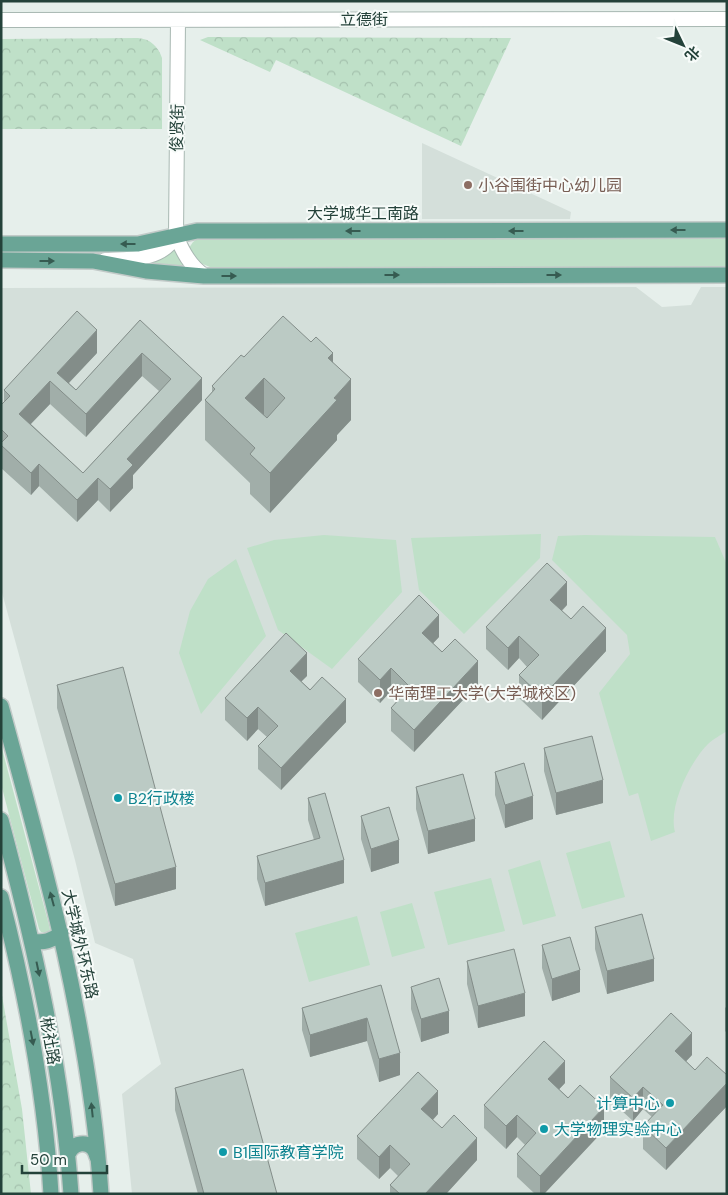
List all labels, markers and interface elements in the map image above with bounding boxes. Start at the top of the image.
street label: 立德街 [340,9,388,30]
north arrow [658,20,708,70]
text: 北 [681,43,704,65]
street label: 俊贤街 [166,104,188,152]
place label: 小谷围街中心幼儿园 [478,175,622,196]
marker: 小谷围街中心幼儿园 [462,179,474,191]
street label: 大学城华工南路 [307,203,419,224]
one-way arrow [670,226,686,234]
one-way arrow [345,227,361,235]
one-way arrow [507,227,523,235]
one-way arrow [120,240,136,248]
one-way arrow [39,257,55,265]
one-way arrow [384,271,400,279]
one-way arrow [546,271,562,279]
one-way arrow [221,272,237,280]
place label: 华南理工大学(大学城校区) [388,683,576,704]
marker: 华南理工大学(大学城校区) [372,687,384,699]
place label: B2行政楼 [128,788,195,809]
marker: B2行政楼 [112,792,124,804]
street label: 大学城外环东路 [57,887,103,1001]
one-way arrow [48,892,56,907]
one-way arrow [35,962,43,978]
street label: 彬社路 [35,1016,65,1066]
one-way arrow [29,1031,37,1047]
place label: 计算中心 [596,1093,660,1114]
marker: 计算中心 [664,1097,676,1109]
one-way arrow [88,1102,96,1118]
place label: 大学物理实验中心 [554,1119,682,1140]
marker: 大学物理实验中心 [538,1123,550,1135]
scale bar [22,1142,108,1174]
place label: B1国际教育学院 [233,1142,344,1163]
marker: B1国际教育学院 [217,1146,229,1158]
text: 50 m [30,1150,67,1170]

